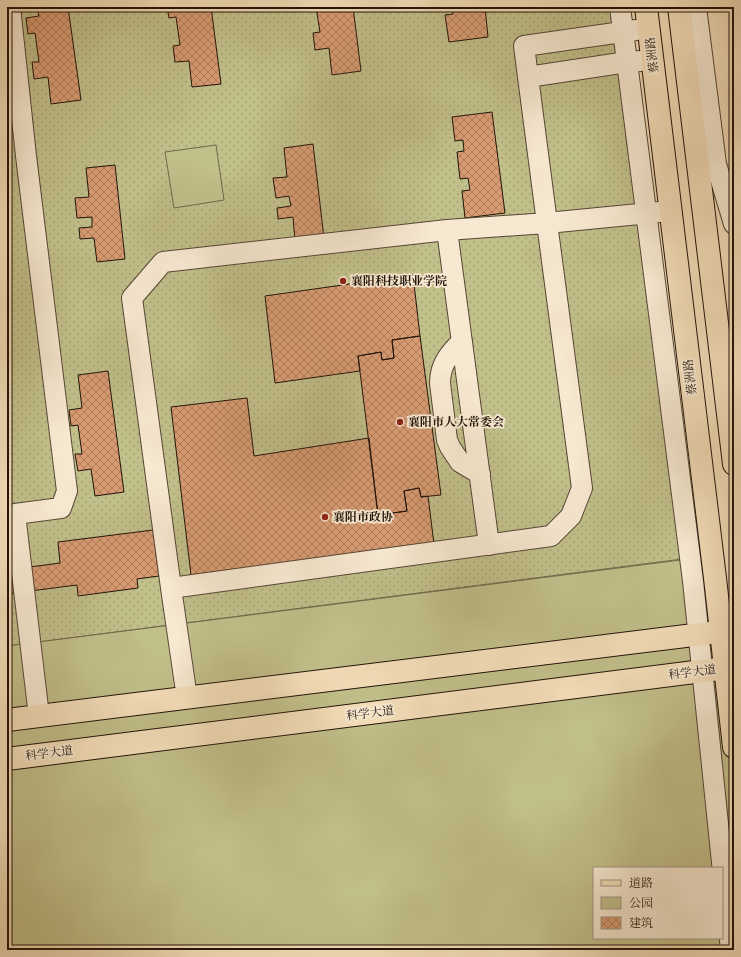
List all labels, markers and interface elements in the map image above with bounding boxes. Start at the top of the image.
street label: 蔡洲路 [642,36,661,74]
place label: 襄阳科技职业学院 [351,273,447,288]
marker: 襄阳科技职业学院 [338,276,348,286]
street label: 蔡洲路 [680,358,699,396]
place label: 襄阳市人大常委会 [408,414,504,429]
marker: 襄阳市人大常委会 [395,417,405,427]
place label: 襄阳市政协 [333,509,393,524]
marker: 襄阳市政协 [320,512,330,522]
street label: 科学大道 [667,661,717,682]
street label: 科学大道 [345,702,395,723]
street label: 科学大道 [24,742,74,763]
legend [593,867,723,939]
text: 道路 [629,875,653,890]
text: 公园 [629,895,653,910]
text: 建筑 [629,915,653,930]

